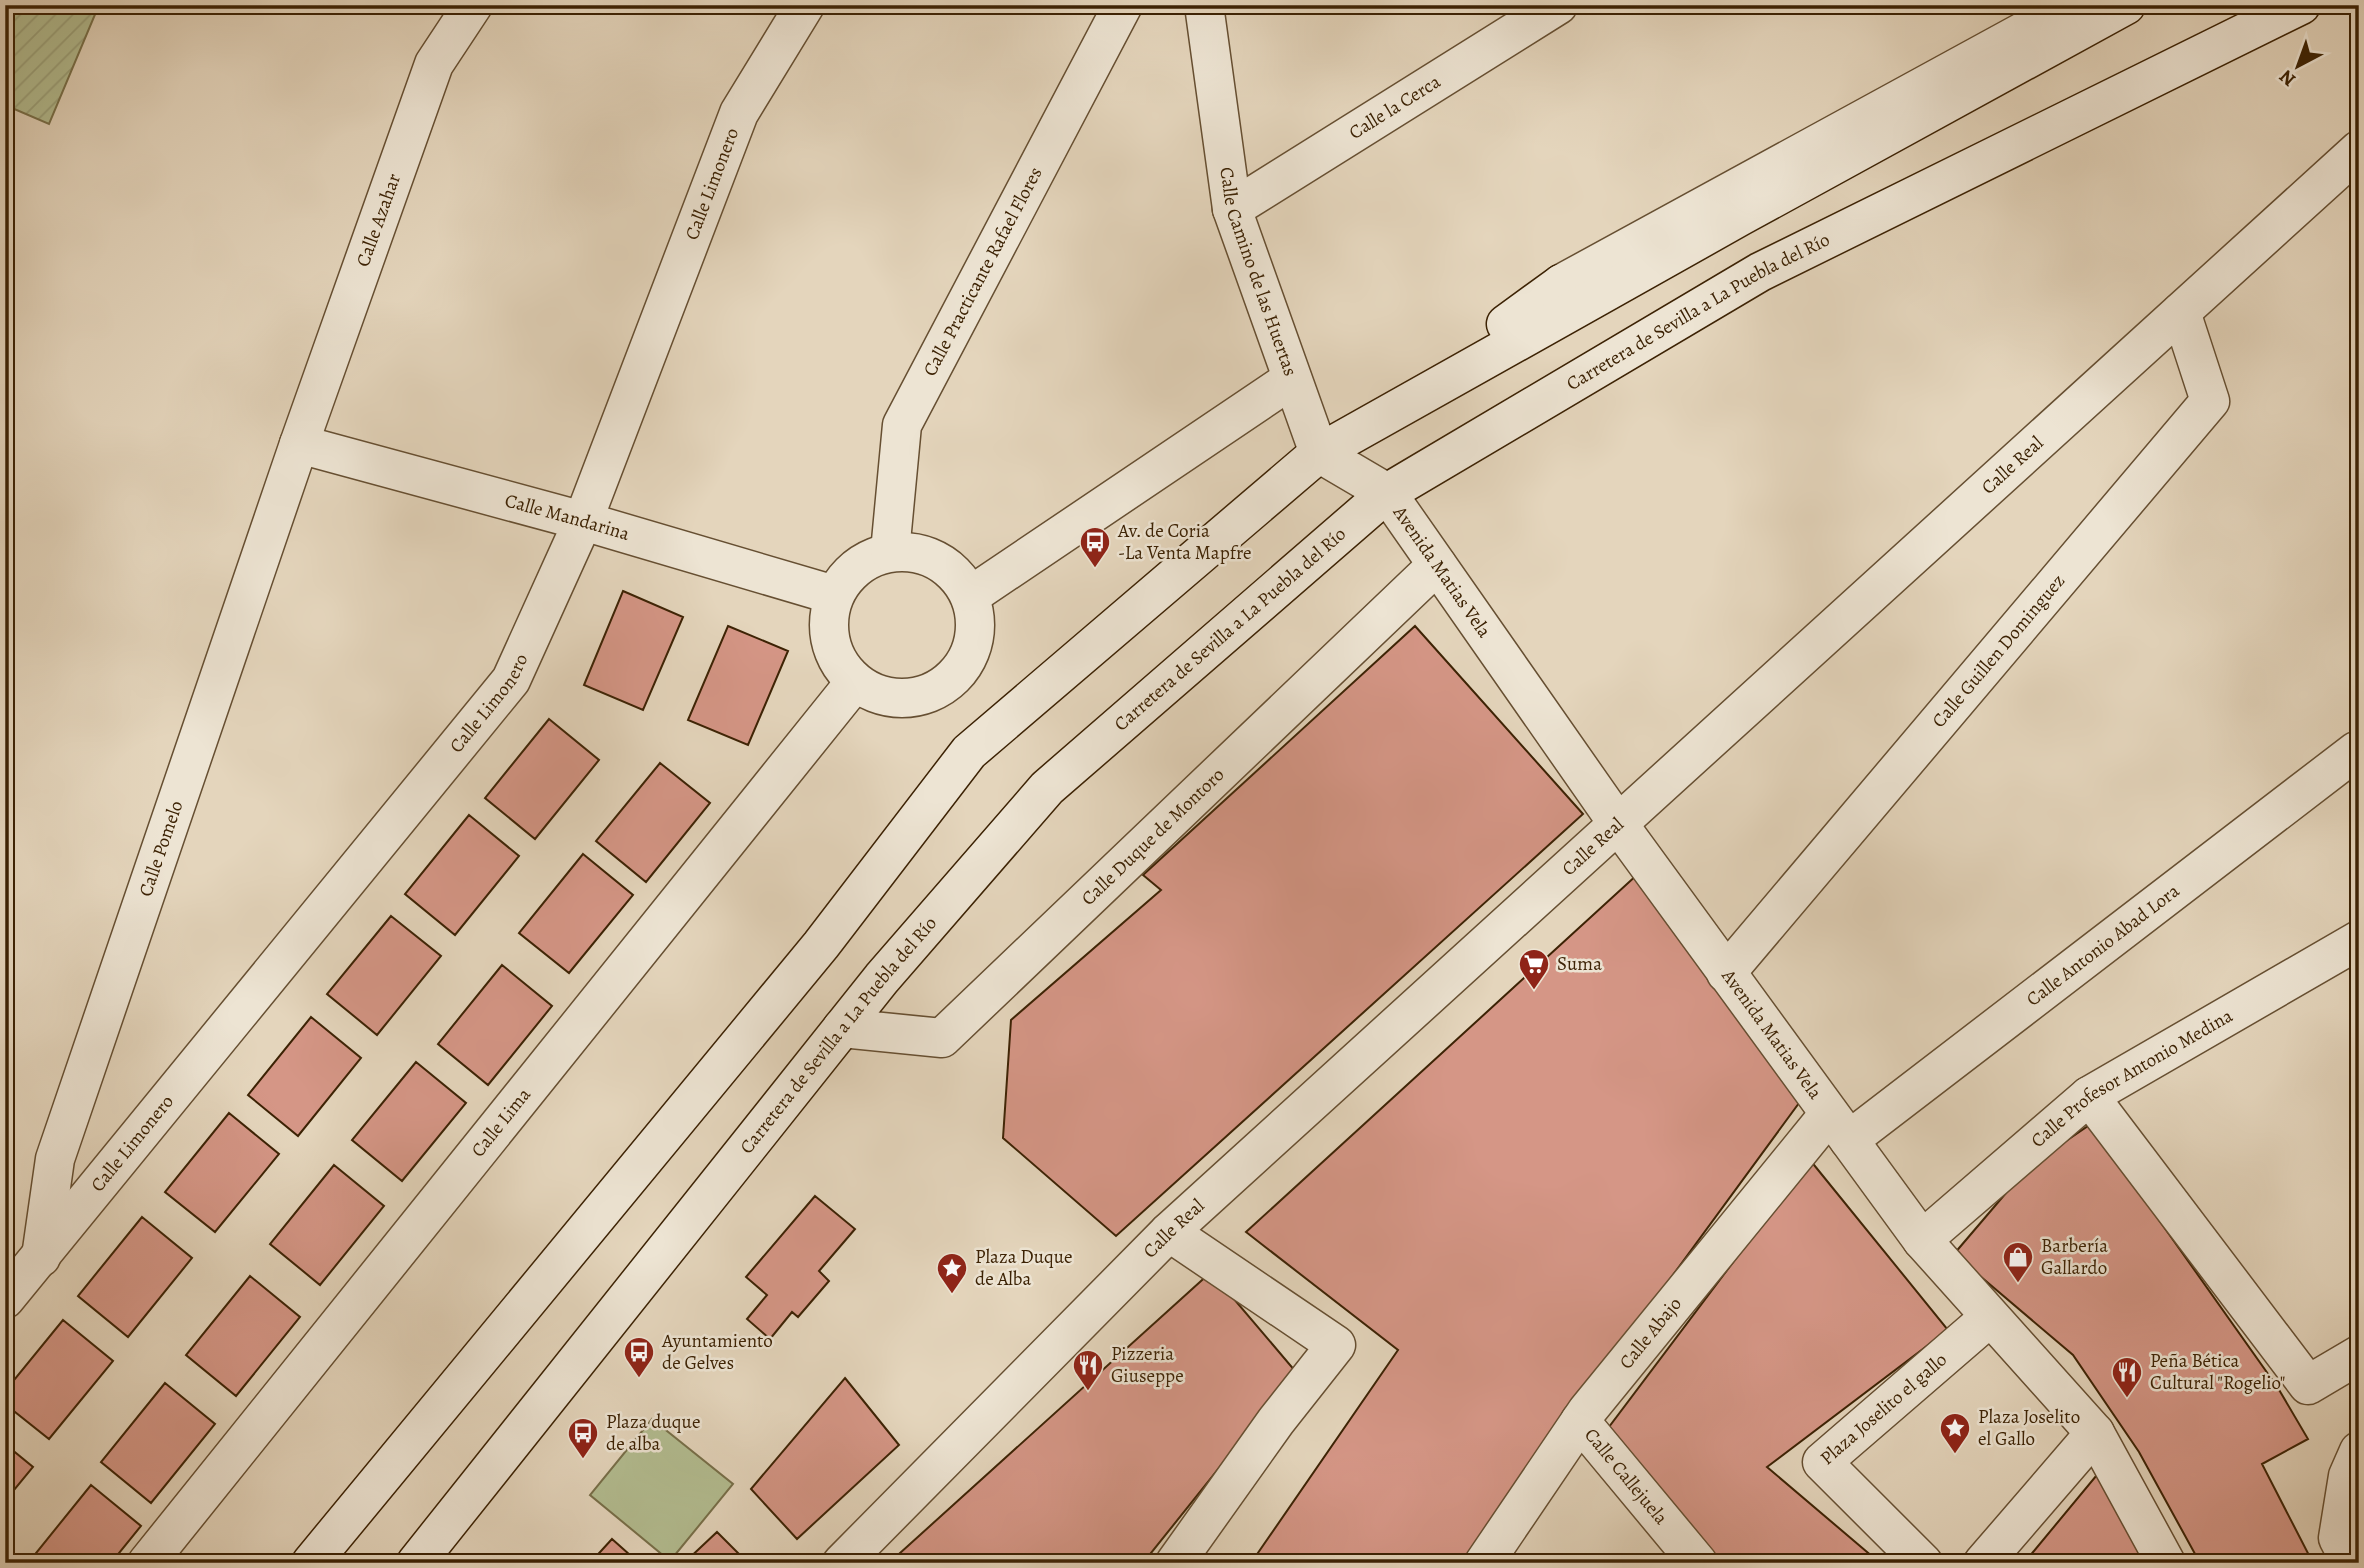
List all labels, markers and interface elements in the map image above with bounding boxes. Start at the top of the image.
north arrow [2262,32,2332,102]
text: N [2274,64,2301,92]
street label: Calle la Cerca [1344,69,1446,146]
street label: Calle Limonero [679,124,745,244]
street label: Calle Practicante Rafael Flores [917,162,1049,381]
street label: Calle Camino de las Huertas [1213,165,1303,379]
street label: Calle Azahar [350,170,407,270]
street label: Carretera de Sevilla a La Puebla del Río [1562,227,1834,397]
street label: Calle Real [1976,430,2049,500]
street label: Calle Mandarina [502,487,633,547]
street label: Avenida Matias Vela [1386,500,1497,643]
place label: Av. de Coria -La Venta Mapfre [1117,518,1252,566]
street label: Carretera de Sevilla a La Puebla del Río [1109,521,1352,737]
bus stop icon: Av. de Coria -La Venta Mapfre [1078,525,1112,569]
street label: Calle Guillen Dominguez [1926,569,2071,733]
street label: Calle Limonero [444,650,534,758]
street label: Calle Duque de Montoro [1076,762,1230,911]
street label: Calle Pomelo [133,797,189,900]
street label: Calle Real [1556,811,1630,882]
street label: Calle Antonio Abad Lora [2021,878,2185,1012]
street label: Carretera de Sevilla a La Puebla del Río [734,911,943,1159]
supermarket icon: Suma [1517,947,1551,991]
place label: Suma [1557,951,1602,977]
street label: Avenida Matias Vela [1715,963,1828,1105]
street label: Calle Profesor Antonio Medina [2025,1003,2238,1153]
street label: Calle Lima [465,1082,537,1163]
street label: Calle Limonero [85,1089,180,1197]
street label: Calle Real [1137,1193,1210,1264]
place label: Barbería Gallardo [2041,1233,2108,1281]
shop icon: Barbería Gallardo [2001,1240,2035,1284]
place label: Plaza Duque de Alba [975,1244,1073,1292]
place icon: Plaza Duque de Alba [935,1251,969,1295]
street label: Calle Abajo [1613,1292,1688,1375]
place label: Ayuntamiento de Gelves [661,1328,773,1376]
bus stop icon: Ayuntamiento de Gelves [622,1335,656,1379]
place label: Pizzeria Giuseppe [1111,1341,1184,1389]
street label: Plaza Joselito el gallo [1814,1347,1952,1471]
restaurant icon: Pizzeria Giuseppe [1071,1348,1105,1392]
place label: Peña Bética Cultural "Rogelio" [2150,1348,2286,1396]
restaurant icon: Peña Bética Cultural "Rogelio" [2110,1355,2144,1399]
place label: Plaza Joselito el Gallo [1978,1404,2080,1452]
place label: Plaza duque de alba [606,1409,700,1457]
place icon: Plaza Joselito el Gallo [1938,1411,1972,1455]
bus stop icon: Plaza duque de alba [566,1416,600,1460]
street label: Calle Callejuela [1578,1423,1674,1530]

